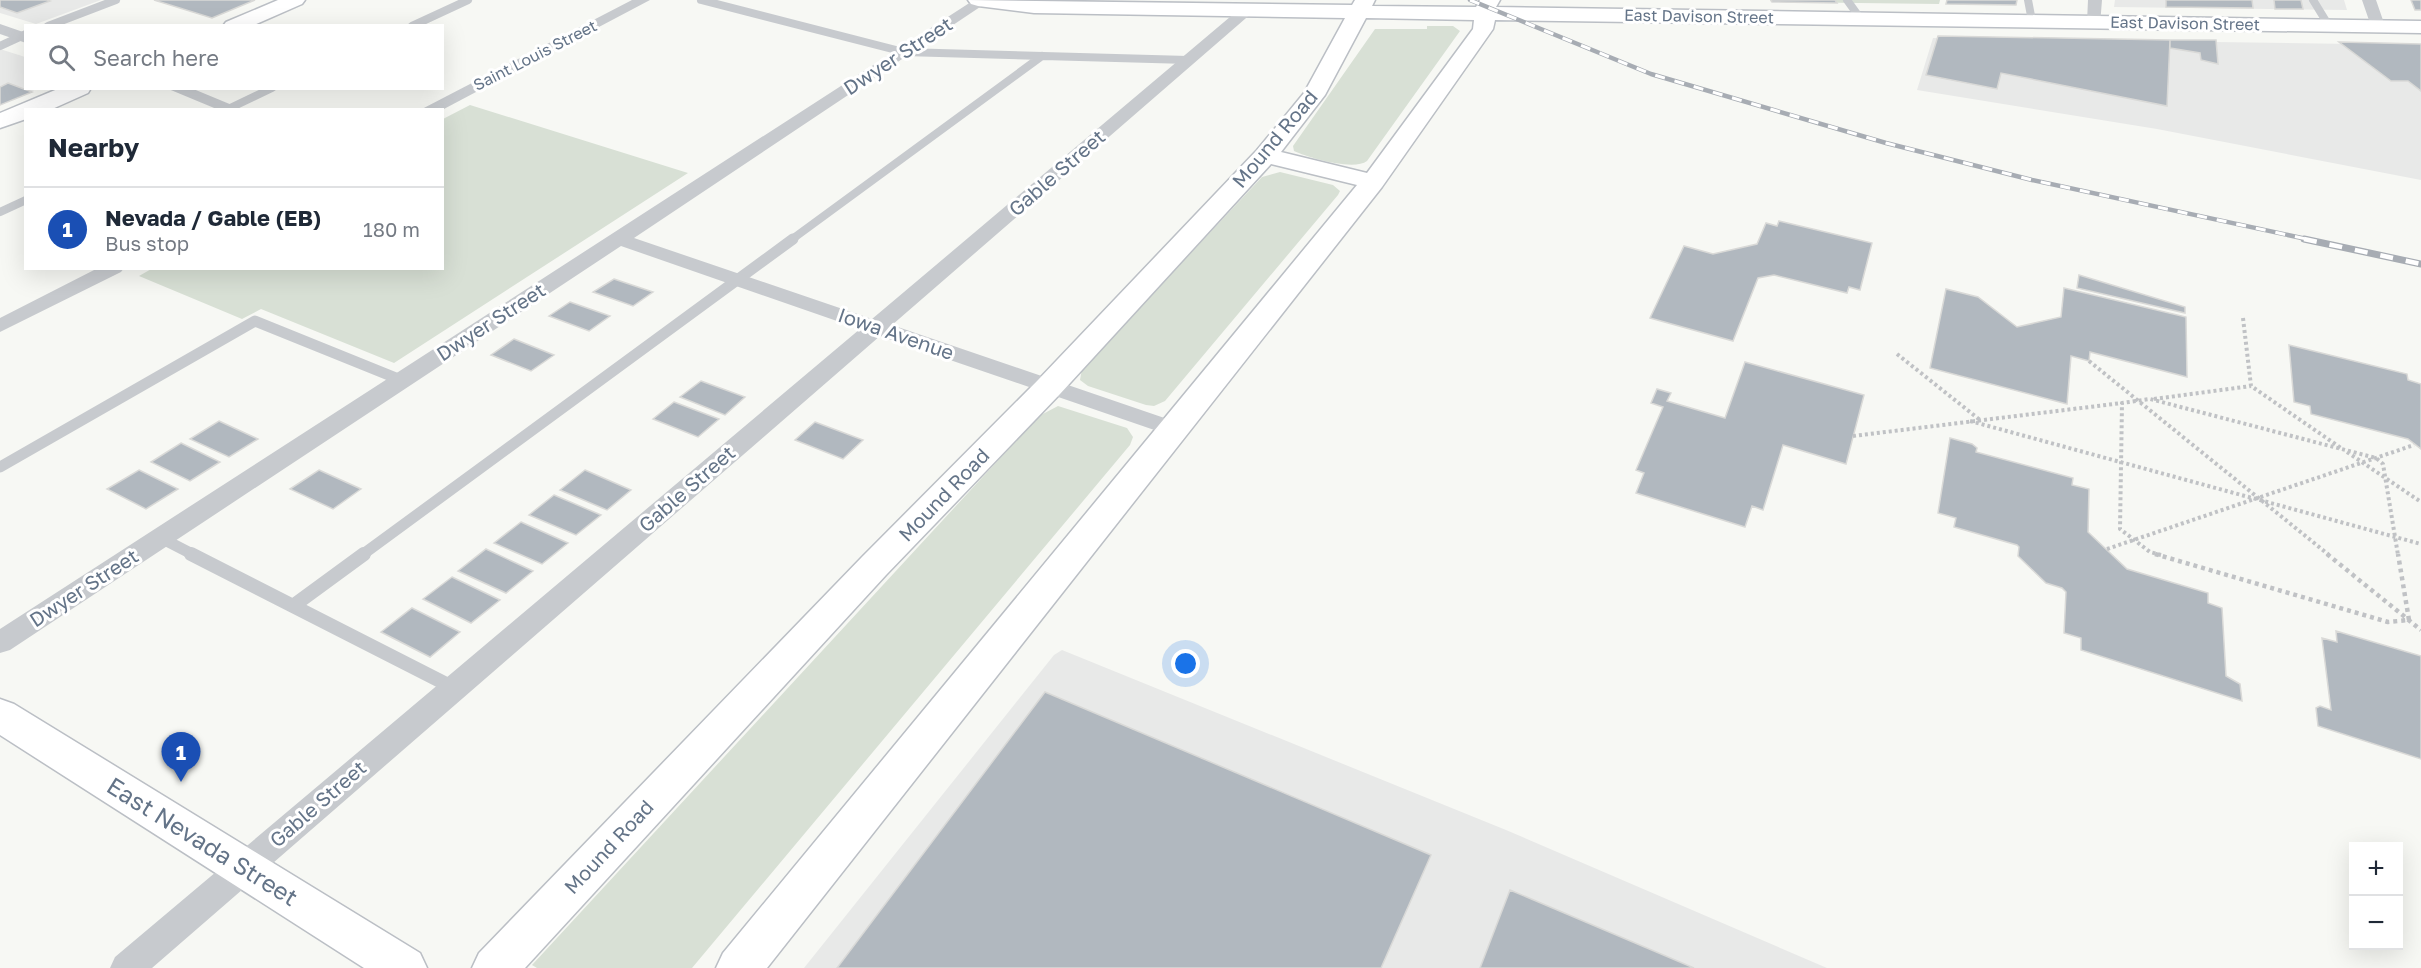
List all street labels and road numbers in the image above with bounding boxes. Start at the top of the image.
street label: East Davison Street [1624,5,1774,27]
street label: Dwyer Street [839,11,956,99]
street label: East Davison Street [2110,12,2260,34]
street label: Saint Louis Street [470,15,600,95]
street label: Mound Road [1227,85,1322,192]
street label: Gable Street [1003,124,1109,221]
street label: Dwyer Street [432,277,549,365]
street label: Iowa Avenue [835,302,957,364]
street label: Gable Street [633,440,739,537]
street label: Mound Road [893,443,994,546]
street label: Dwyer Street [25,543,142,631]
street label: Gable Street [264,755,370,852]
street label: East Nevada Street [102,770,304,911]
street label: Mound Road [559,794,658,898]

